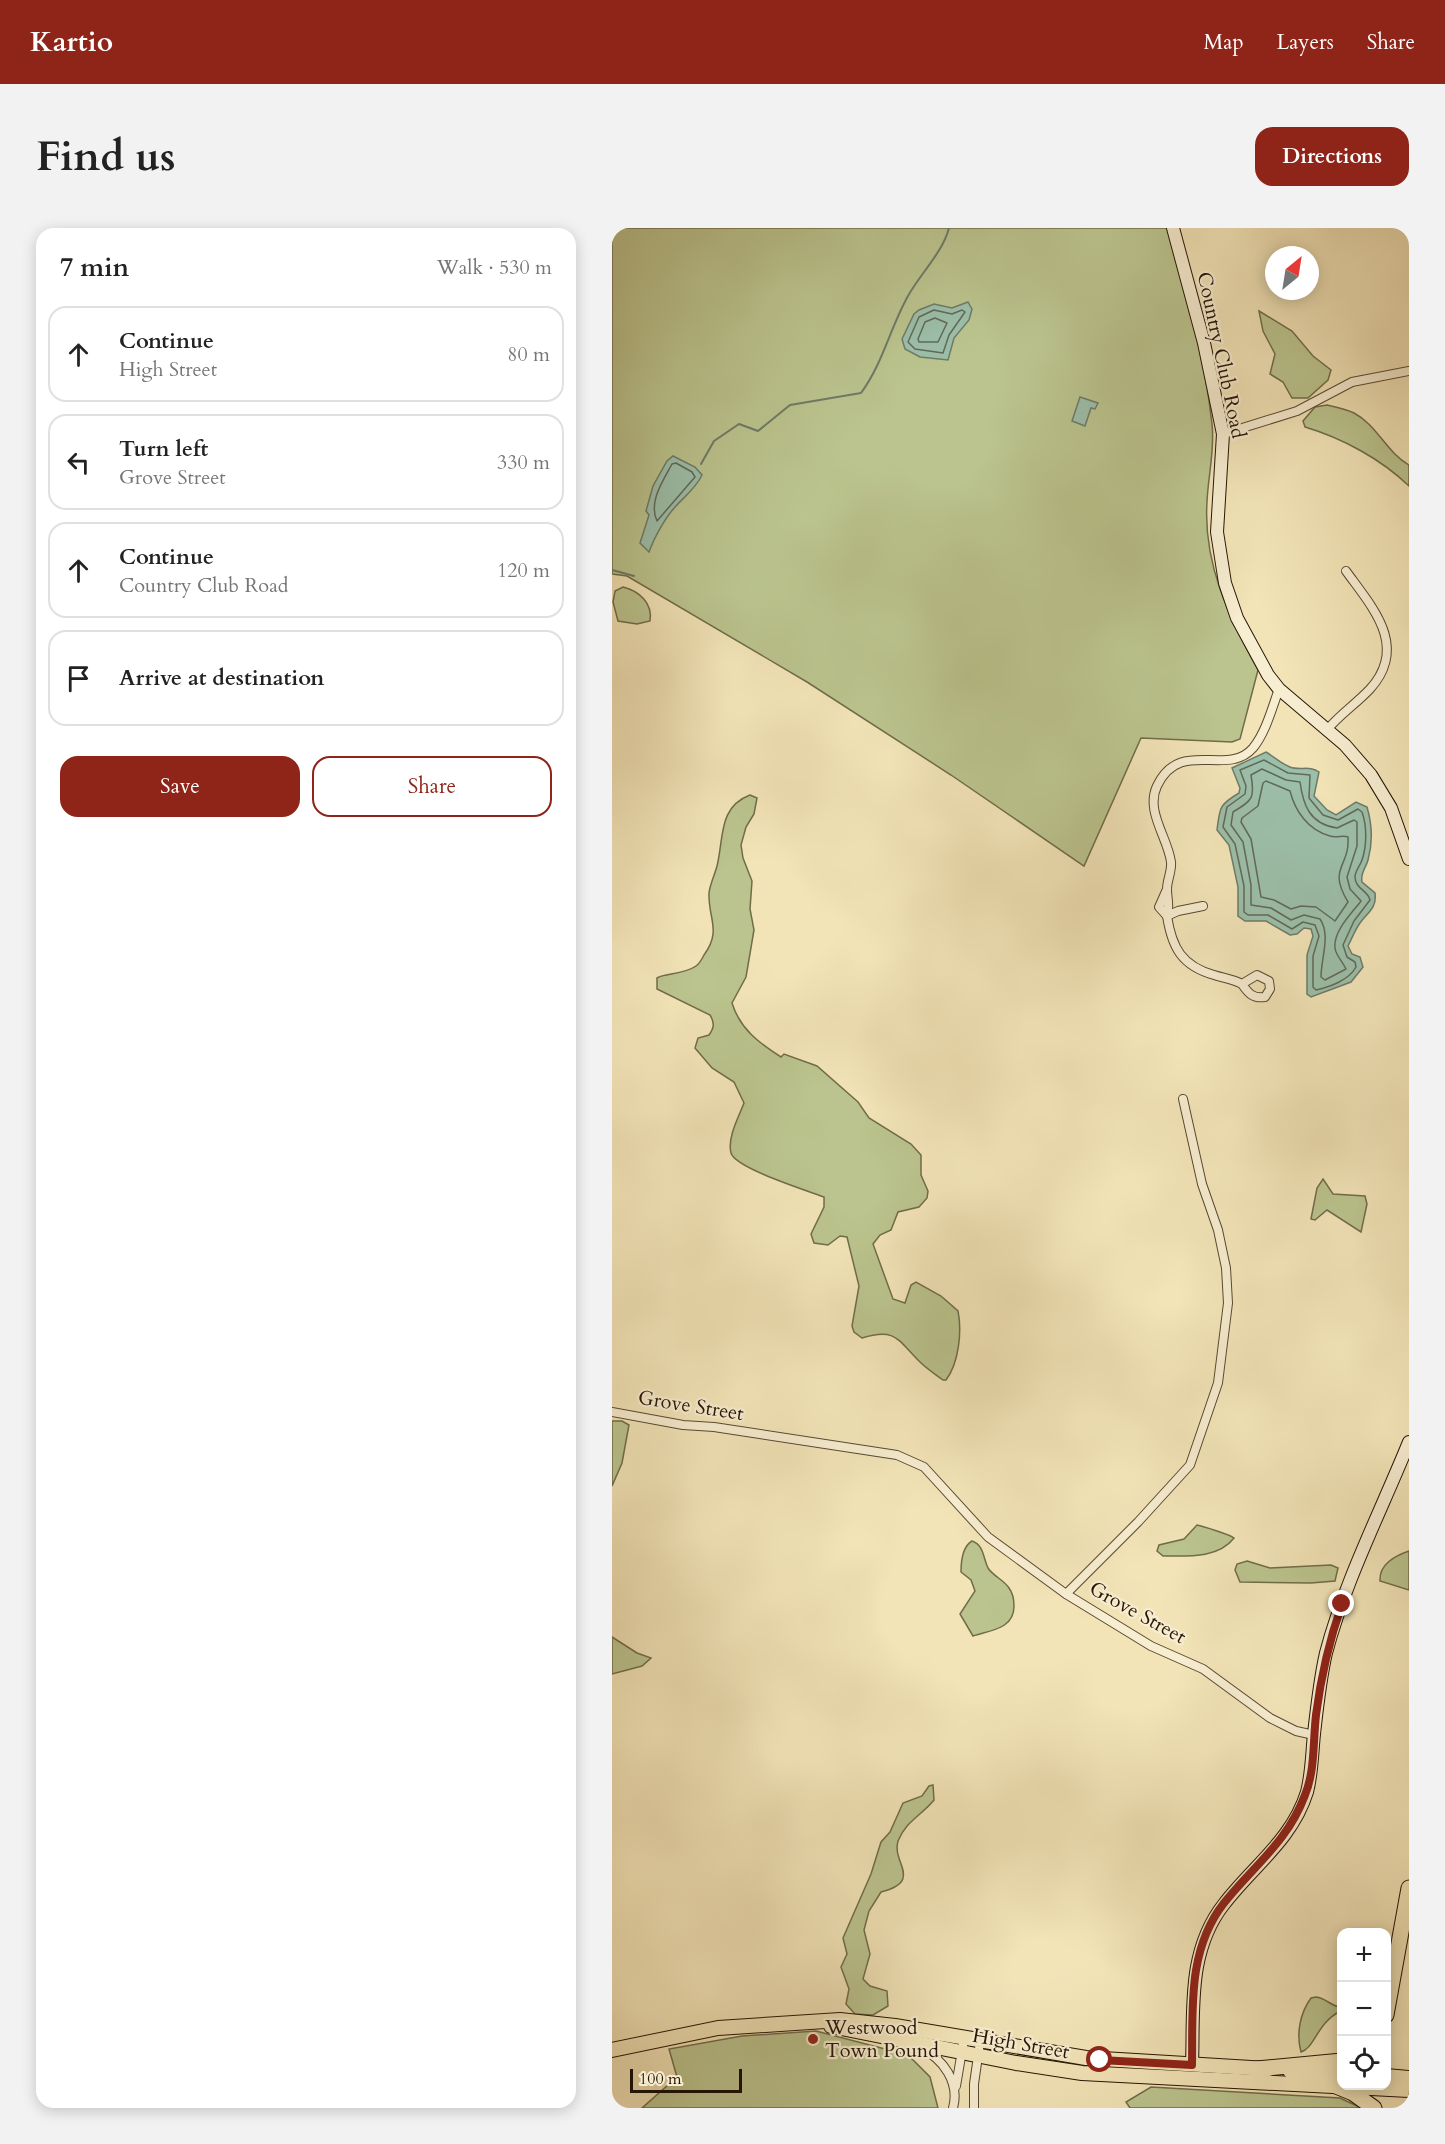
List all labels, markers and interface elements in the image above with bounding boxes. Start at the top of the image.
text: Kartio [30,23,113,61]
text: Map [1204,28,1244,57]
text: Layers [1277,28,1334,57]
text: Share [1367,28,1415,57]
button: Directions [1255,127,1409,186]
text: Find us [36,128,176,185]
north arrow [1265,246,1319,300]
text: 7 min [60,250,129,285]
text: Walk · 530 m [437,254,552,281]
street label: Country Club Road [1191,269,1252,441]
text: Continue [119,326,214,356]
icon: ahead [62,338,95,371]
text: 80 m [507,341,550,368]
text: High Street [119,356,217,383]
text: Turn left [119,434,208,464]
icon: left [62,446,95,479]
text: 330 m [497,449,550,476]
text: Grove Street [119,464,226,491]
text: Continue [119,542,214,572]
icon: ahead [62,554,95,587]
text: 120 m [497,557,550,584]
text: Country Club Road [119,572,288,599]
icon: arrive [62,662,95,695]
text: Arrive at destination [119,663,324,693]
button: Save [60,756,300,817]
button: Share [312,756,552,817]
street label: Grove Street [636,1384,746,1427]
street label: Grove Street [1085,1575,1192,1650]
route end [1328,1590,1354,1616]
map controls [1337,1928,1391,2090]
button: + [1337,1928,1391,1982]
button: − [1337,1982,1391,2036]
place label: Westwood Town Pound [824,2014,939,2064]
street label: High Street [970,2022,1072,2065]
marker: Westwood Town Pound [806,2032,820,2046]
button: locate [1337,2036,1391,2090]
route start [1086,2046,1112,2072]
scale bar [630,2066,742,2094]
text: 100 m [639,2068,681,2090]

